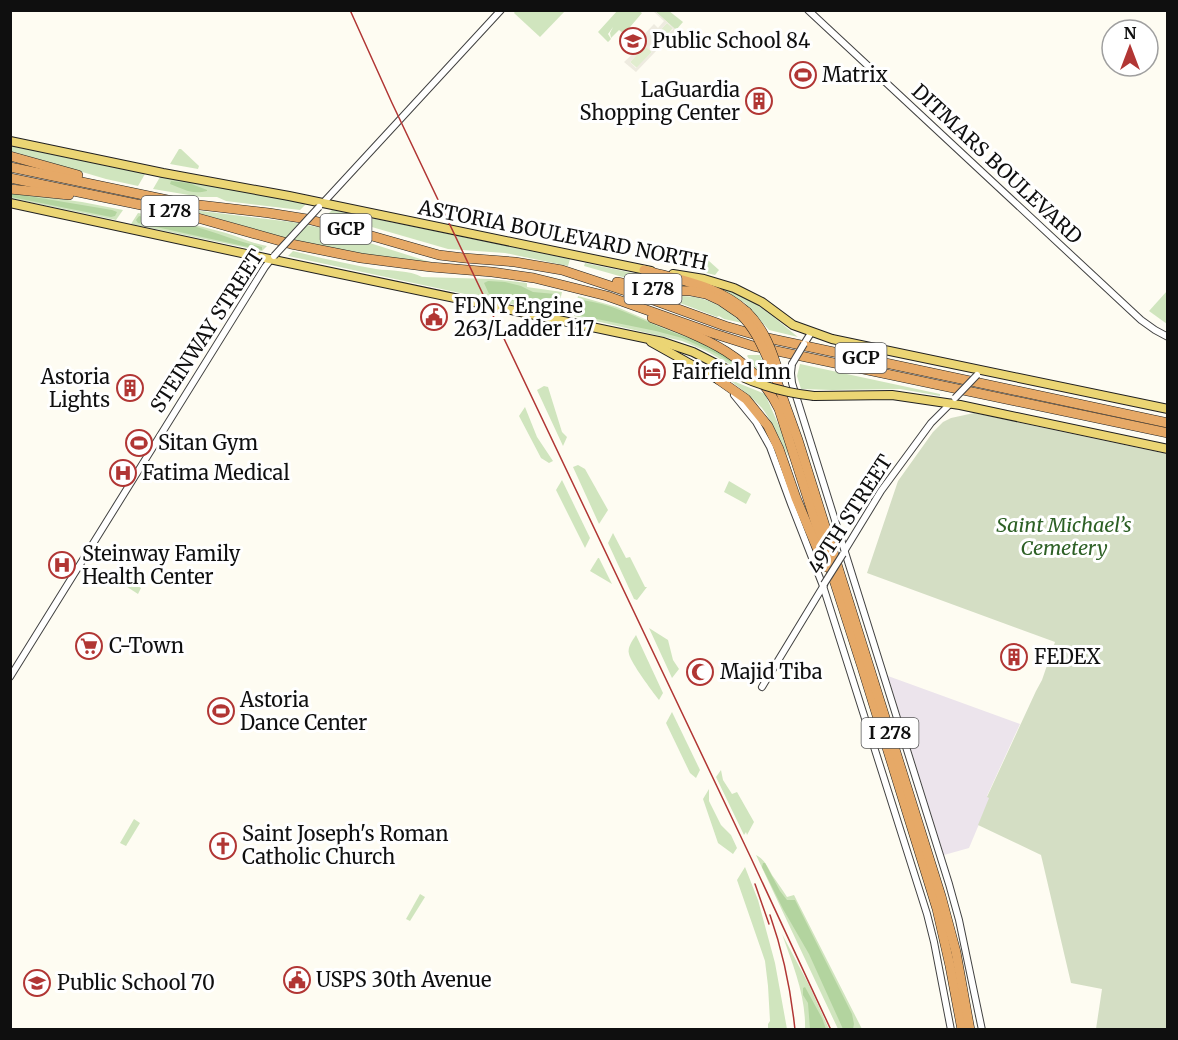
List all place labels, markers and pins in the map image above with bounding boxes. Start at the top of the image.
school or university icon: Public School 84 [618,26,648,56]
place label: Public School 84 [652,28,810,53]
sports icon: Matrix [788,60,818,90]
place label: Matrix [822,62,888,87]
place label: LaGuardia Shopping Center [579,77,740,125]
building icon: LaGuardia Shopping Center [744,86,774,116]
place label: FDNY Engine 263/Ladder 117 [454,293,594,341]
public building icon: FDNY Engine 263/Ladder 117 [419,302,449,332]
hotel icon: Fairfield Inn [637,357,667,387]
place label: Fairfield Inn [672,359,791,384]
place label: Astoria Lights [40,364,110,412]
building icon: Astoria Lights [115,373,145,403]
sports icon: Sitan Gym [124,428,154,458]
place label: Sitan Gym [158,430,258,455]
hospital icon: Fatima Medical [108,458,138,488]
place label: Fatima Medical [142,460,290,485]
place label: Steinway Family Health Center [82,541,241,589]
hospital icon: Steinway Family Health Center [47,550,77,580]
supermarket icon: C-Town [74,631,104,661]
place label: C-Town [109,633,184,658]
building icon: FEDEX [999,642,1029,672]
place label: FEDEX [1034,644,1101,669]
mosque icon: Majid Tiba [685,657,715,687]
place label: Majid Tiba [720,659,823,684]
place label: Astoria Dance Center [239,687,367,735]
sports icon: Astoria Dance Center [206,696,236,726]
place label: Saint Joseph's Roman Catholic Church [242,821,448,869]
church icon: Saint Joseph's Roman Catholic Church [208,831,238,861]
public building icon: USPS 30th Avenue [282,965,312,995]
place label: USPS 30th Avenue [316,967,491,992]
school or university icon: Public School 70 [22,968,52,998]
place label: Public School 70 [57,970,215,995]

